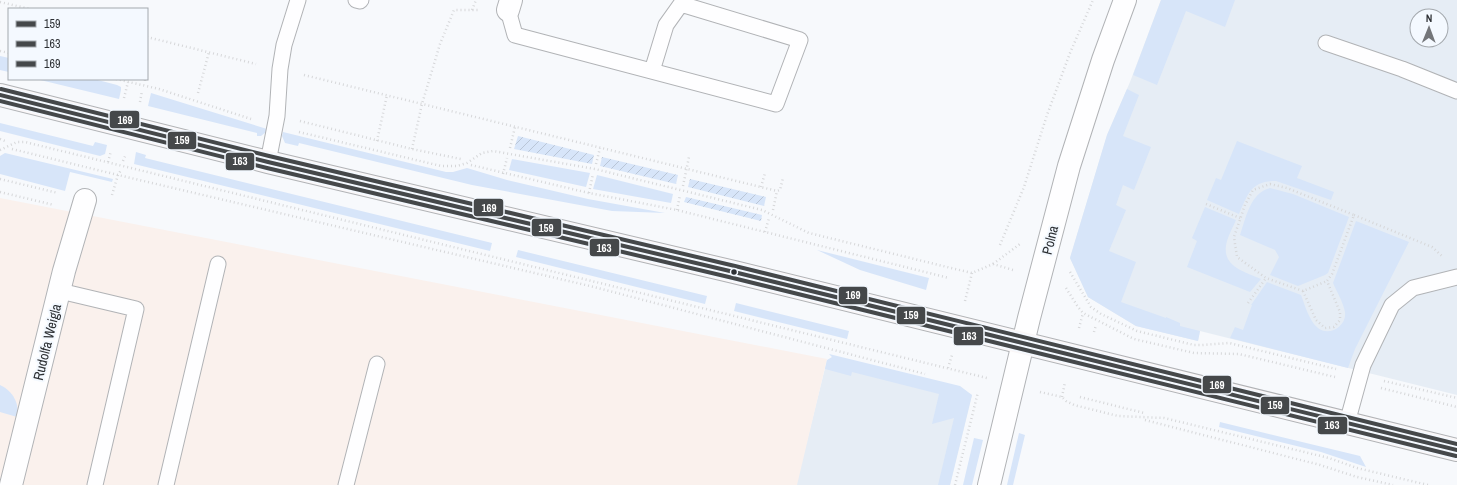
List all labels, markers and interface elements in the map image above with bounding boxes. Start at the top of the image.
legend [8,8,148,80]
north arrow [1409,8,1449,48]
text: N [1426,11,1433,25]
text: 159 [44,16,60,32]
text: 163 [44,36,60,52]
text: 169 [44,56,60,72]
line badge: 169 [109,110,140,129]
text: 169 [117,113,133,127]
line badge: 159 [167,131,197,150]
text: 159 [174,133,190,147]
line badge: 163 [225,152,255,171]
text: 163 [232,154,248,168]
line badge: 169 [473,198,504,217]
text: 169 [481,201,497,215]
line badge: 159 [531,218,562,237]
text: 159 [538,221,554,235]
street label: Polna [1038,223,1062,256]
line badge: 163 [589,238,620,257]
text: 163 [596,241,612,255]
unlabelled marker [729,267,739,277]
line badge: 169 [838,286,868,305]
text: 169 [845,288,861,302]
street label: Rudolfa Weigla [29,301,65,382]
line badge: 159 [896,306,926,325]
text: 159 [903,308,919,322]
line badge: 163 [953,326,984,346]
text: 163 [961,329,977,343]
line badge: 169 [1202,375,1232,394]
text: 169 [1209,378,1225,392]
line badge: 159 [1260,396,1290,415]
text: 159 [1267,398,1283,412]
line badge: 163 [1317,416,1348,435]
text: 163 [1324,418,1340,432]

